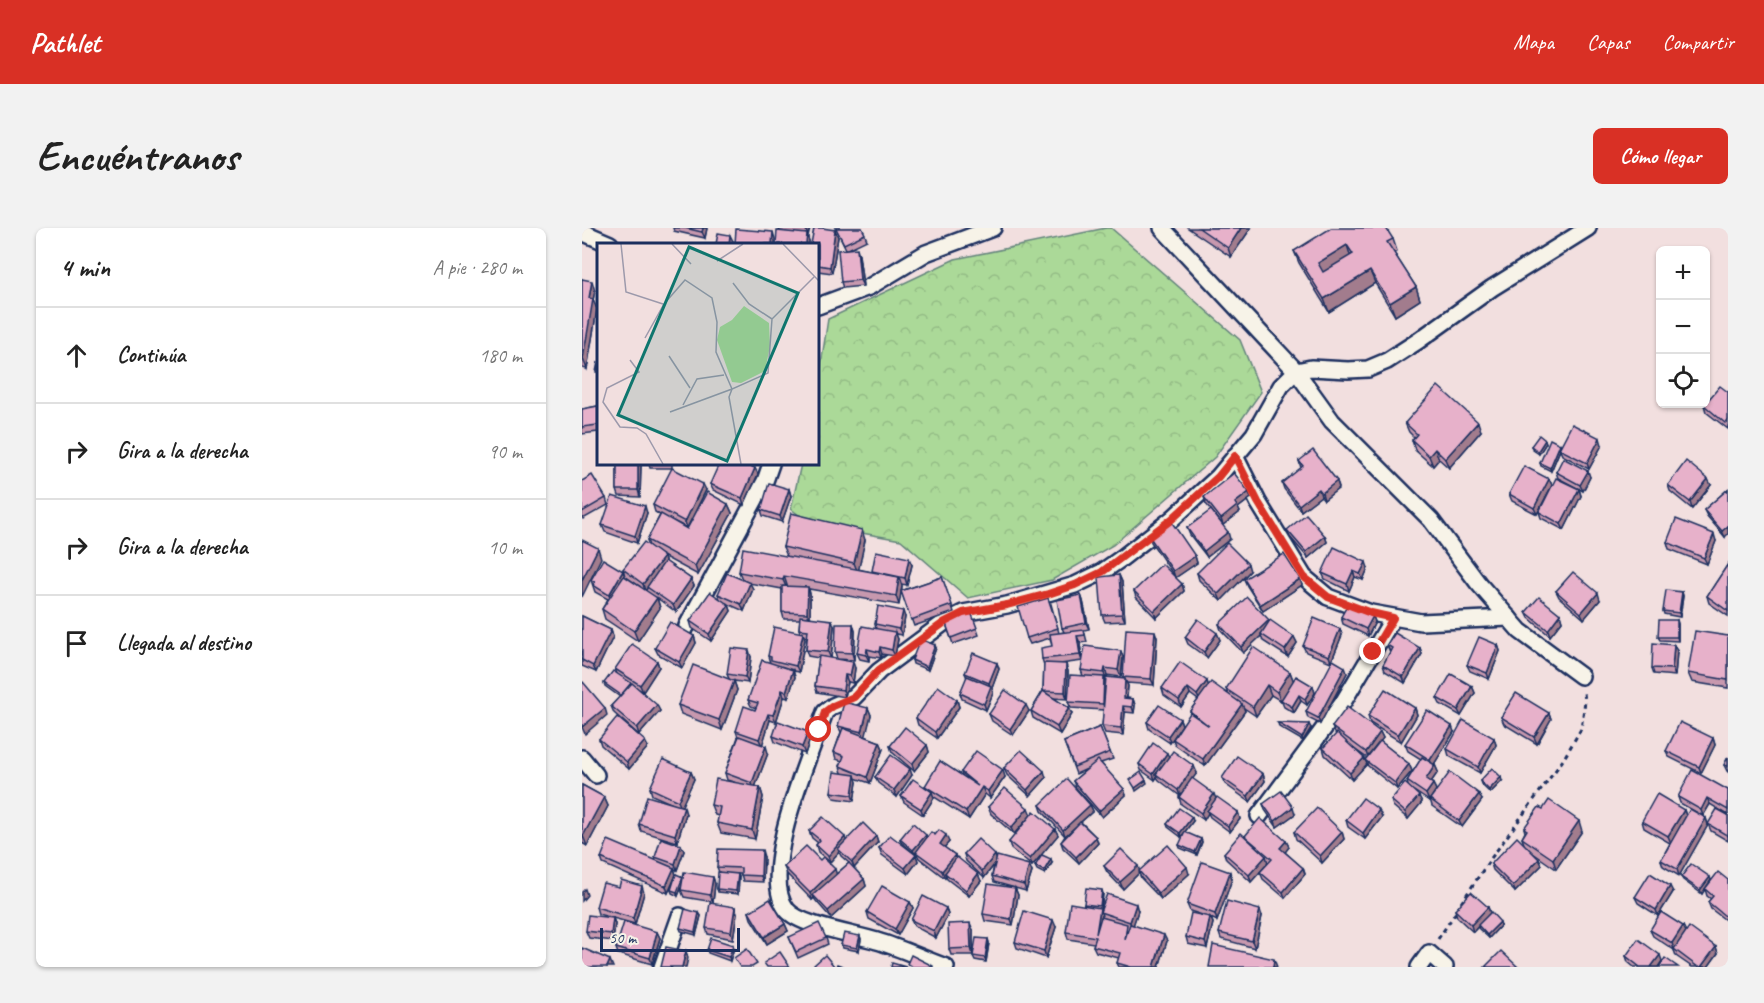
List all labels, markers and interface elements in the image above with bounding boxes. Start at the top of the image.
text: Pathlet [30,25,100,60]
text: Mapa [1513,29,1554,55]
text: Capas [1587,29,1630,55]
text: Compartir [1663,29,1734,55]
button: Cómo llegar [1593,128,1728,184]
text: Encuéntranos [36,130,238,183]
inset map [597,243,819,465]
map controls [1656,246,1710,408]
button: + [1656,246,1710,300]
text: 4 min [60,251,110,284]
text: A pie · 280 m [433,255,522,280]
button: − [1656,300,1710,354]
icon: ahead [60,339,93,372]
text: Continúa [117,341,185,369]
text: 180 m [479,343,522,368]
button: locate [1656,354,1710,408]
icon: right [60,435,93,468]
text: Gira a la derecha [117,437,248,465]
text: 90 m [488,439,522,464]
icon: right [60,531,93,564]
text: Gira a la derecha [117,533,248,561]
text: 10 m [488,535,522,560]
icon: arrive [60,627,93,660]
text: Llegada al destino [117,629,251,657]
route end [1359,638,1385,664]
route start [805,716,831,742]
scale bar [600,925,740,952]
text: 50 m [609,928,636,948]

